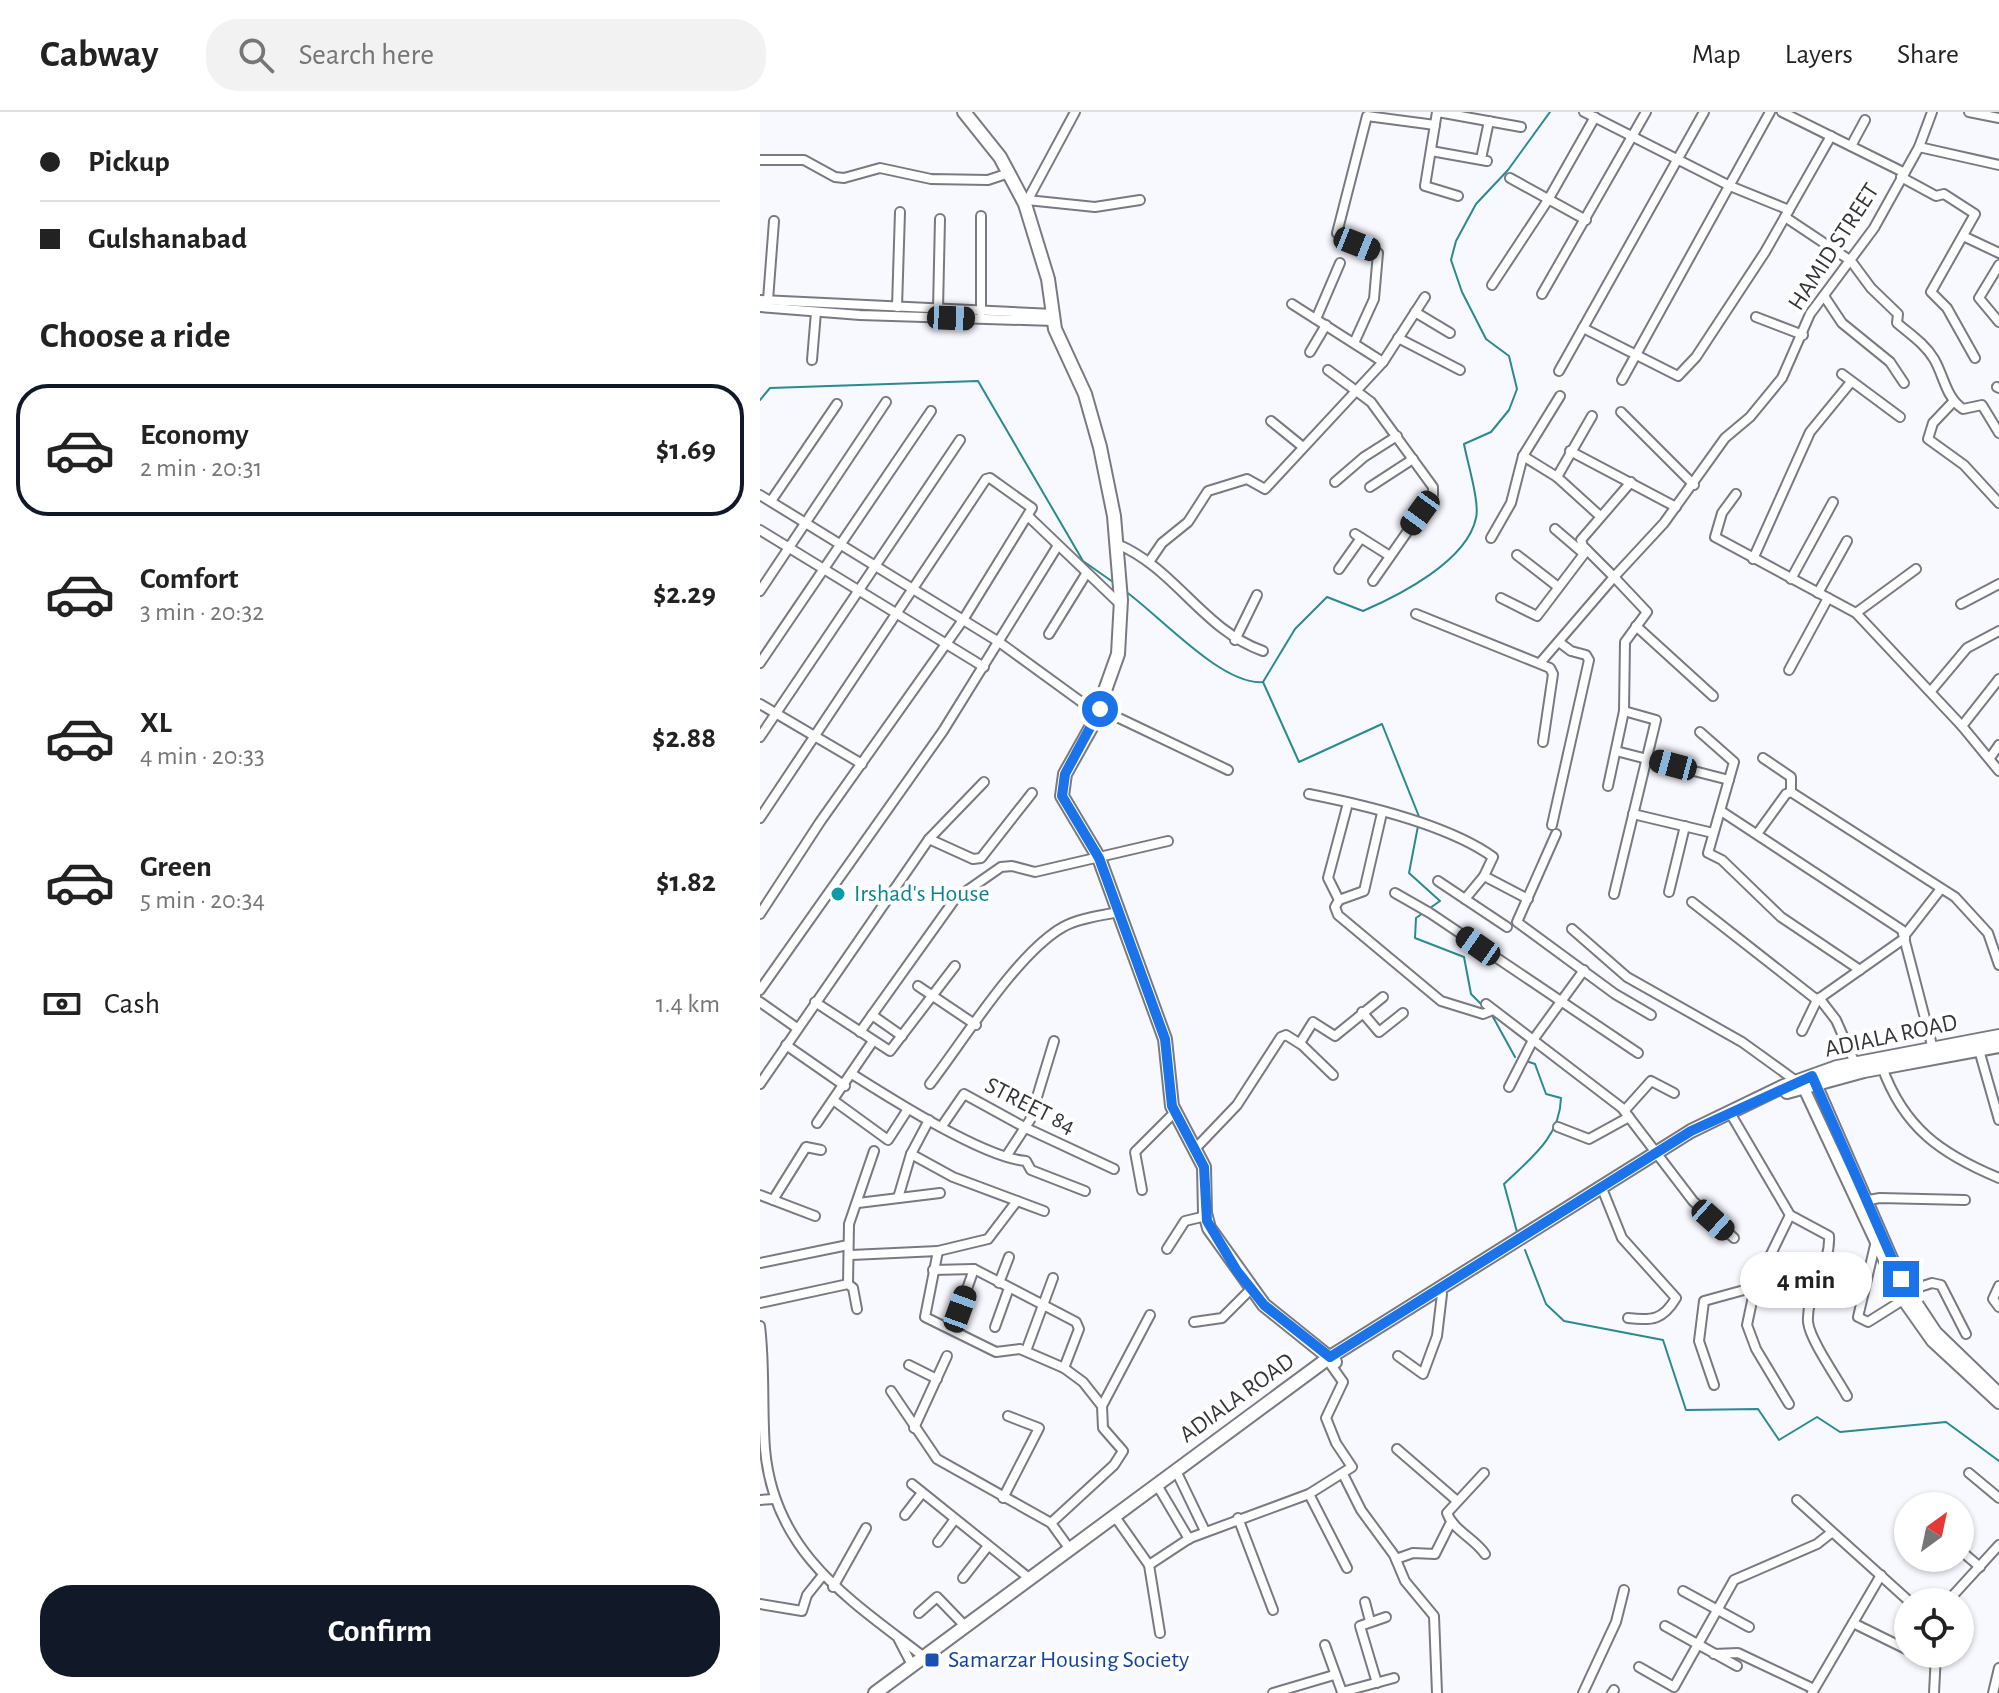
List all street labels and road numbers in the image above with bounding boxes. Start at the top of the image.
street label: HAMID STREET [1784,179,1884,315]
street label: ADIALA ROAD [1823,1010,1959,1062]
street label: STREET 84 [981,1073,1079,1139]
street label: ADIALA ROAD [1175,1349,1299,1447]

